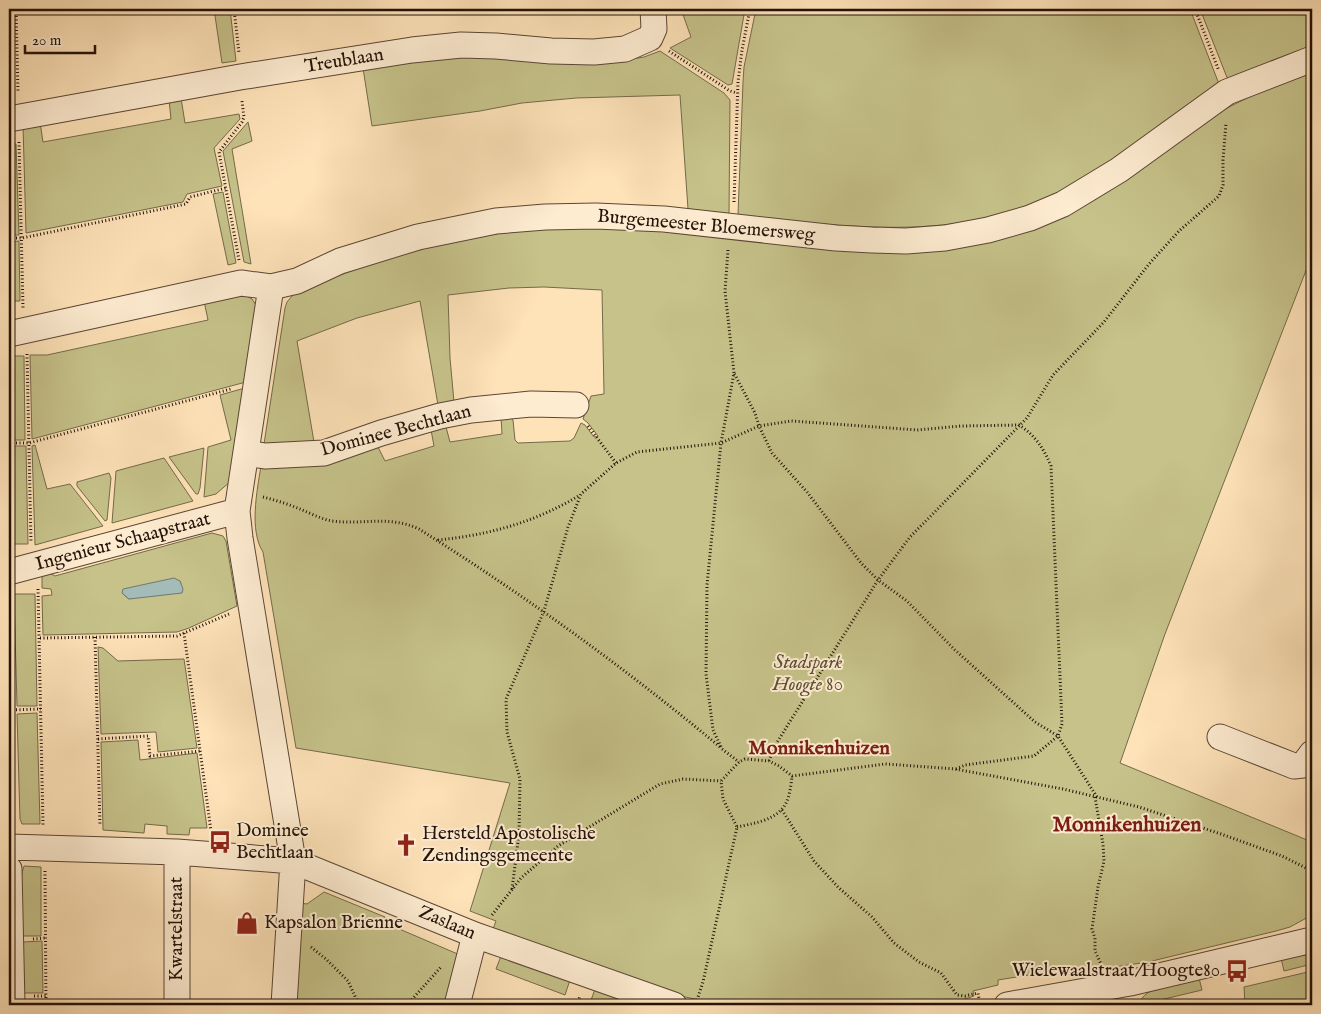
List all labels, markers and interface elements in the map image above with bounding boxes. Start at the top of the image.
scale bar [25,22,95,54]
text: 20 m [32,31,62,50]
street label: Treublaan [303,43,385,79]
street label: Burgemeester Bloemersweg [596,205,817,248]
street label: Dominee Bechtlaan [318,399,474,463]
street label: Ingenieur Schaapstraat [33,507,213,577]
park label: Stadspark Hoogte 80 [771,651,844,697]
district label: Monnikenhuizen [748,736,890,761]
district label: Monnikenhuizen [1053,812,1201,839]
place label: Dominee Bechtlaan [236,819,314,865]
place label: Hersteld Apostolische Zendingsgemeente [422,822,596,868]
bus stop icon: Dominee Bechtlaan [207,829,233,855]
church icon: Hersteld Apostolische Zendingsgemeente [393,832,419,858]
street label: Kwartelstraat [165,876,189,981]
street label: Zaslaan [415,900,479,946]
shop icon: Kapsalon Brienne [234,910,260,936]
place label: Kapsalon Brienne [264,911,403,935]
bus stop icon: Wielewaalstraat/Hoogte80 [1224,958,1250,984]
place label: Wielewaalstraat/Hoogte80 [1012,959,1220,983]

